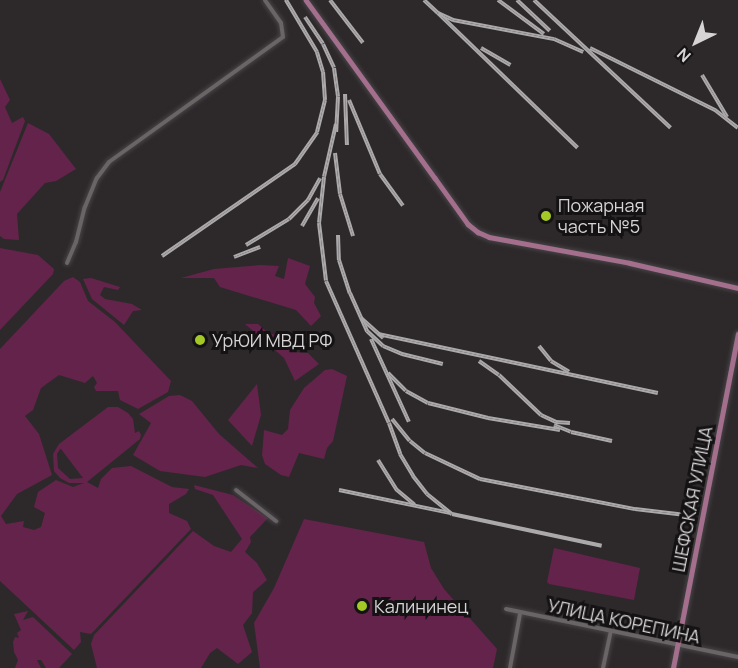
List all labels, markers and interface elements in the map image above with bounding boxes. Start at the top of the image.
north arrow [666,12,726,72]
text: N [672,43,695,67]
place label: Пожарная часть №5 [558,195,644,238]
marker: Пожарная часть №5 [539,209,553,223]
place label: УрЮИ МВД РФ [212,329,332,351]
marker: УрЮИ МВД РФ [193,333,207,347]
street label: ШЕФСКАЯ УЛИЦА [667,424,717,574]
street label: УЛИЦА КОРЕПИНА [546,594,702,648]
place label: Калининец [374,595,468,617]
marker: Калининец [355,599,369,613]

